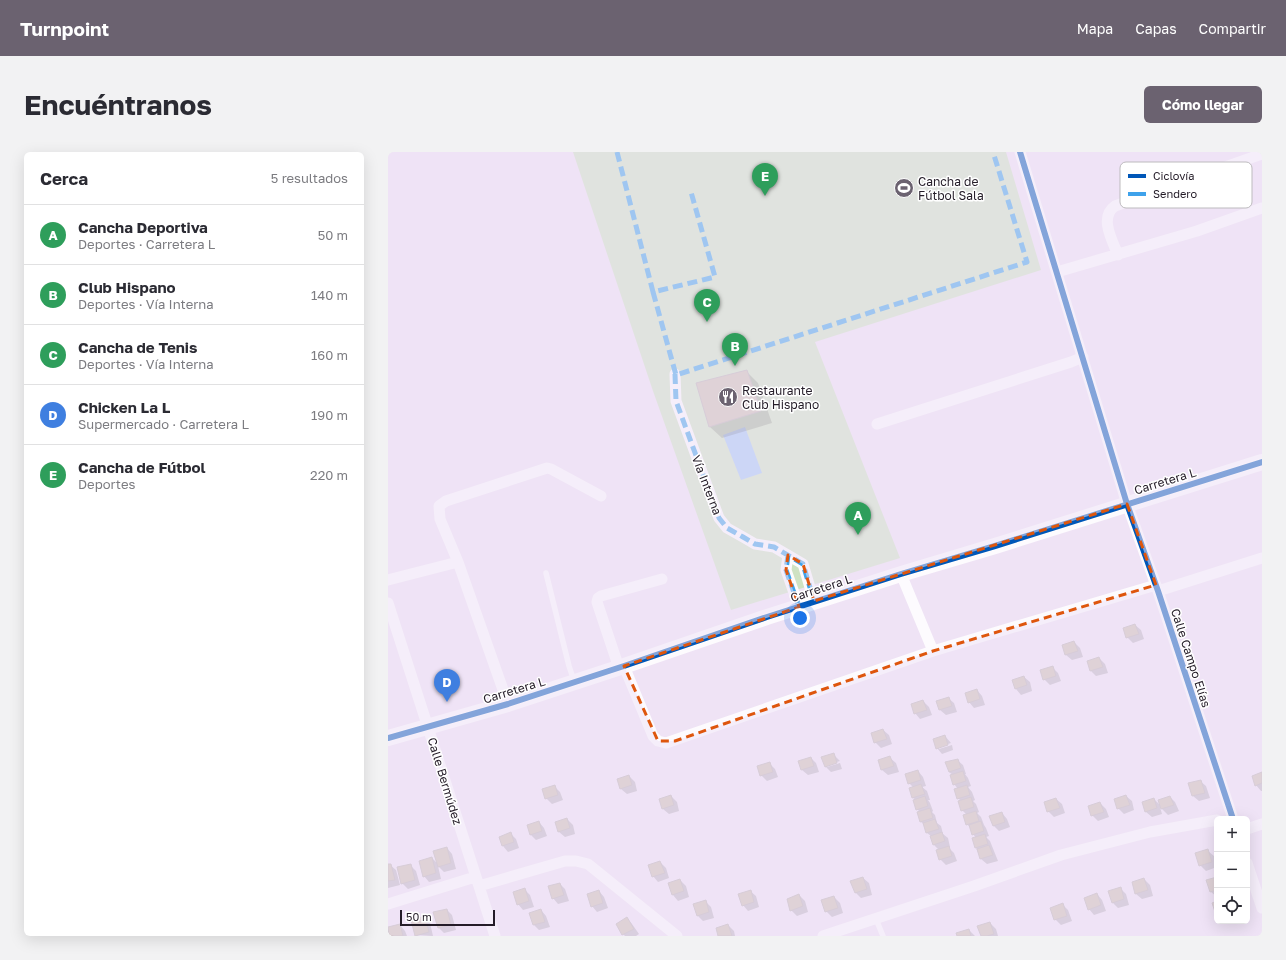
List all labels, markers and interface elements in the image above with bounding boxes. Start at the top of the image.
text: Turnpoint [20,17,109,40]
text: Mapa [1077,20,1113,37]
text: Capas [1135,20,1177,37]
text: Compartir [1199,20,1266,37]
button: Cómo llegar [1144,86,1262,123]
text: Encuéntranos [24,88,212,121]
legend [1120,162,1252,208]
pin: E [752,163,778,196]
text: Cerca [40,168,88,189]
text: Ciclovía [1153,169,1195,182]
text: 5 resultados [271,170,348,186]
place label: Cancha de Fútbol Sala [918,174,984,203]
sports icon: Cancha de Fútbol Sala [893,177,915,199]
text: Sendero [1153,187,1198,200]
text: Cancha Deportiva [78,218,208,236]
text: A [48,227,58,243]
text: 50 m [318,227,348,243]
text: Deportes · Carretera L [78,236,215,252]
text: Club Hispano [78,278,176,296]
text: B [48,287,58,303]
text: 140 m [311,287,348,303]
pin: C [694,289,720,322]
text: Deportes · Vía Interna [78,296,214,312]
pin: B [722,333,748,366]
text: Cancha de Tenis [78,338,197,356]
text: C [48,347,58,363]
text: 160 m [311,347,348,363]
text: Deportes · Vía Interna [78,356,214,372]
place label: Restaurante Club Hispano [742,383,819,412]
restaurant icon: Restaurante Club Hispano [717,386,739,408]
text: Chicken La L [78,398,170,416]
text: D [48,407,58,423]
text: 190 m [311,407,348,423]
text: Supermercado · Carretera L [78,416,249,432]
street label: Vía Interna [689,453,725,517]
text: Cancha de Fútbol [78,458,206,476]
street label: Carretera L [1132,464,1198,498]
text: E [49,467,57,483]
text: 220 m [310,467,348,483]
text: Deportes [78,476,135,492]
pin: A [845,502,871,535]
street label: Carretera L [788,571,854,605]
street label: Calle Campo Elías [1168,607,1214,709]
your location [790,608,810,628]
pin: D [434,669,460,702]
street label: Carretera L [481,673,547,707]
street label: Calle Bermúdez [425,736,465,826]
map controls [1214,816,1250,924]
button: + [1214,816,1250,852]
button: − [1214,852,1250,888]
button: locate [1214,888,1250,924]
scale bar [400,908,495,927]
text: 50 m [406,910,432,923]

